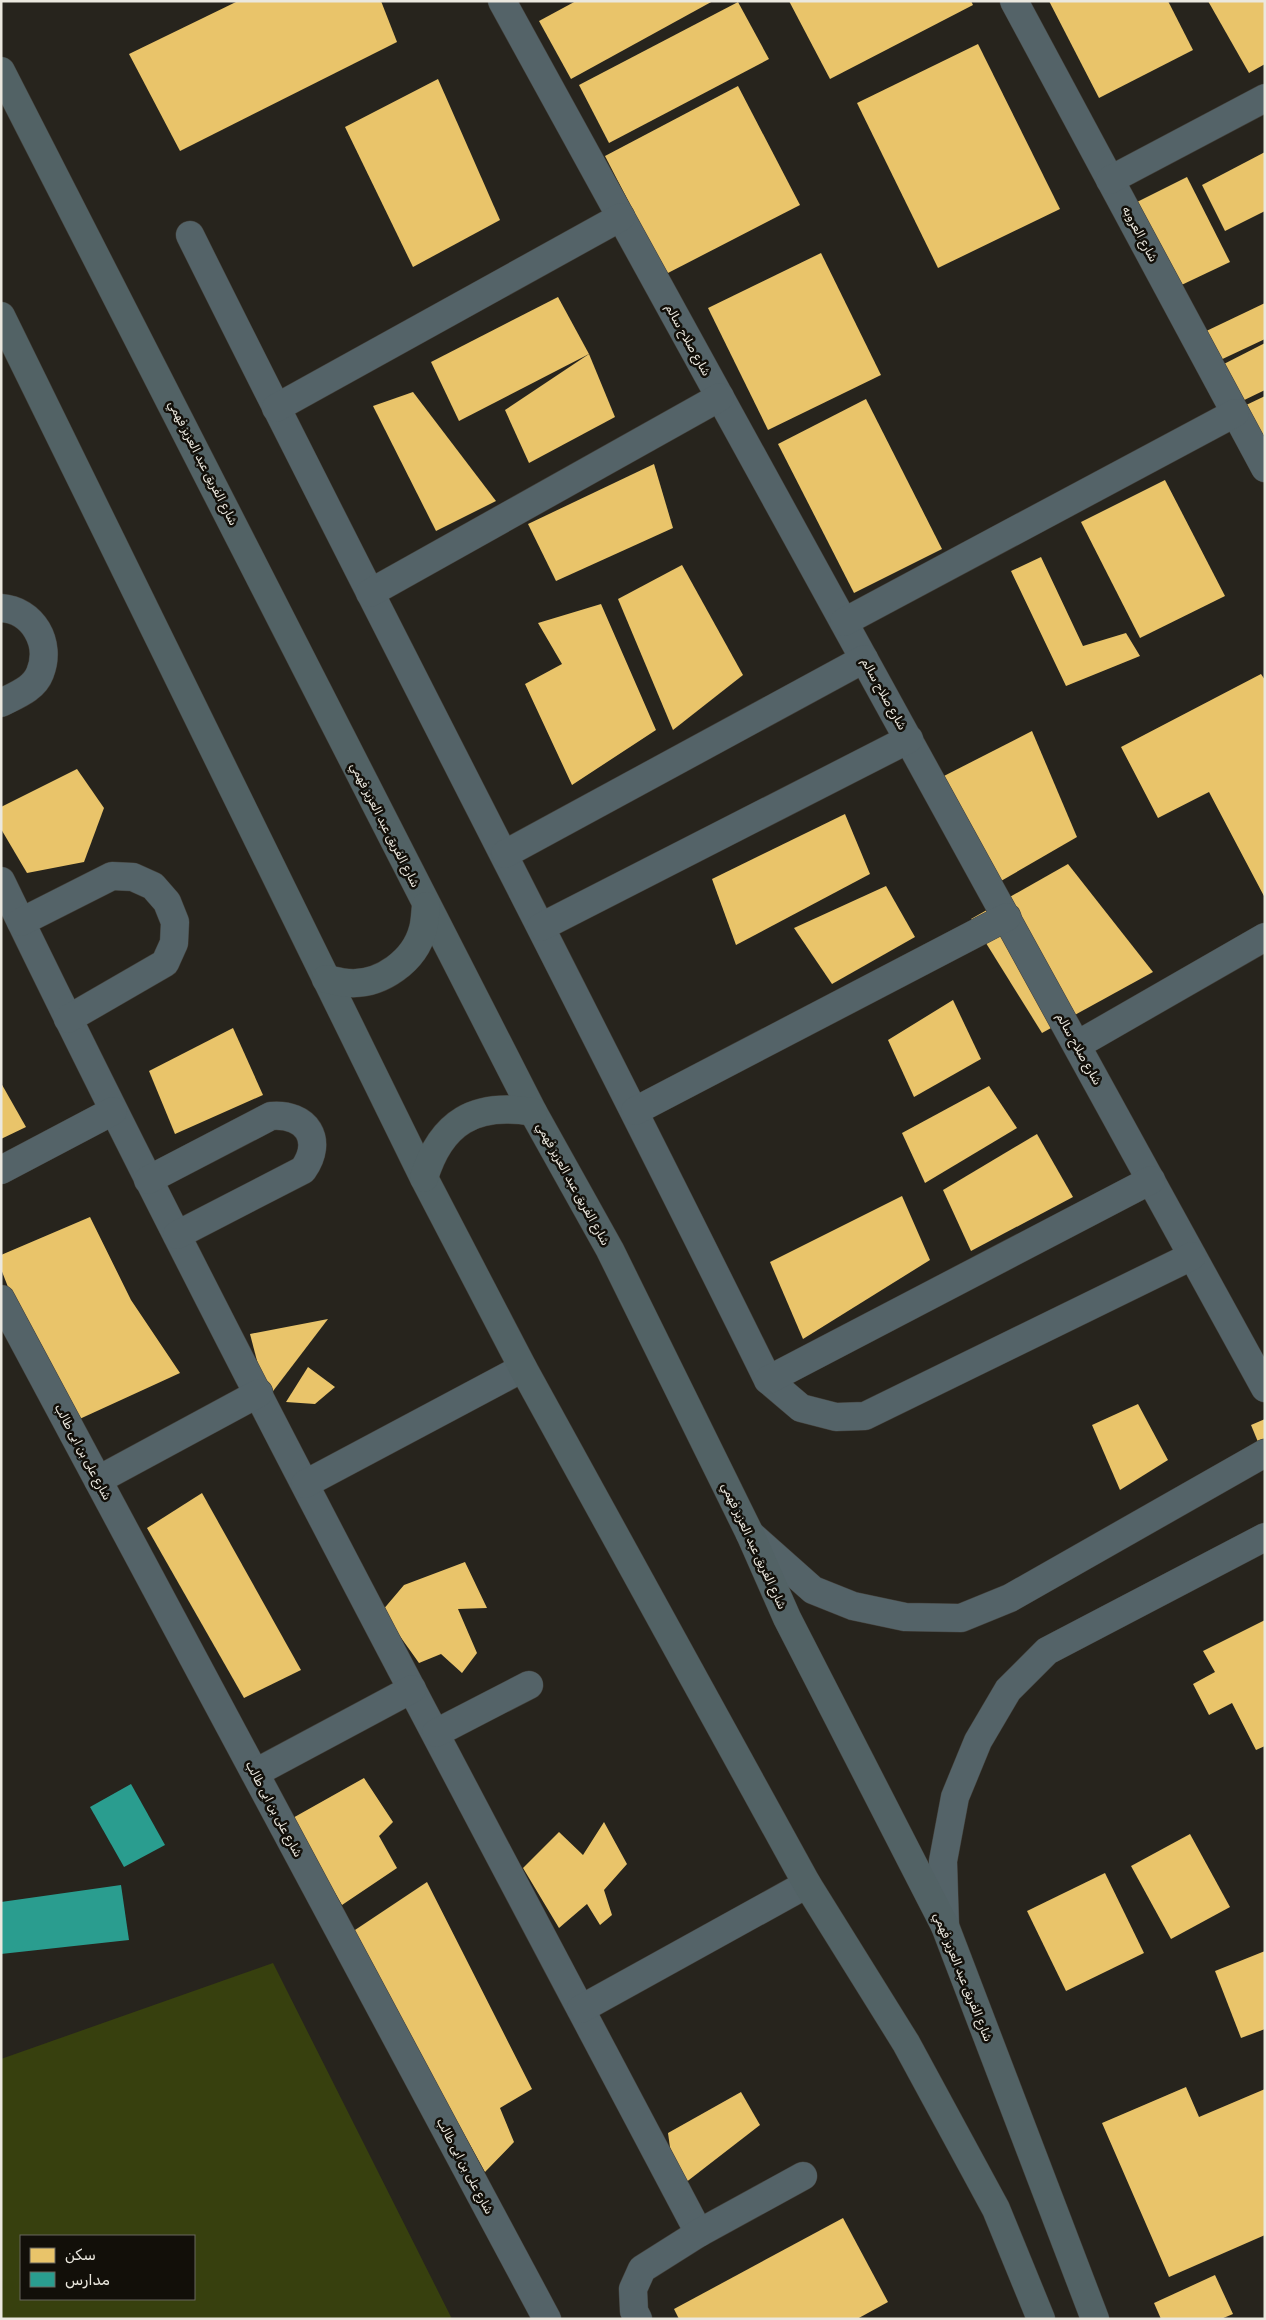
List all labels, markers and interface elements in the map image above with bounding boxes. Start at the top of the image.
street label: شارع العروبه [1118,204,1161,265]
street label: شارع صلاح سالم [661,302,714,380]
street label: شارع الفريق عبد العزيز فهمي [164,398,241,529]
street label: شارع صلاح سالم [857,656,910,734]
street label: شارع الفريق عبد العزيز فهمي [346,760,423,891]
street label: شارع صلاح سالم [1052,1011,1105,1089]
street label: شارع الفريق عبد العزيز فهمي [532,1120,613,1249]
street label: شارع على بن ابى طالب [50,1401,114,1504]
street label: شارع الفريق عبد العزيز فهمي [717,1480,790,1612]
street label: شارع على بن ابى طالب [241,1758,305,1861]
street label: شارع الفريق عبد العزيز فهمي [929,1910,995,2044]
street label: شارع على بن ابى طالب [432,2115,496,2218]
legend [20,2235,195,2300]
text: سكن [65,2246,96,2264]
text: مدارس [65,2271,110,2289]

